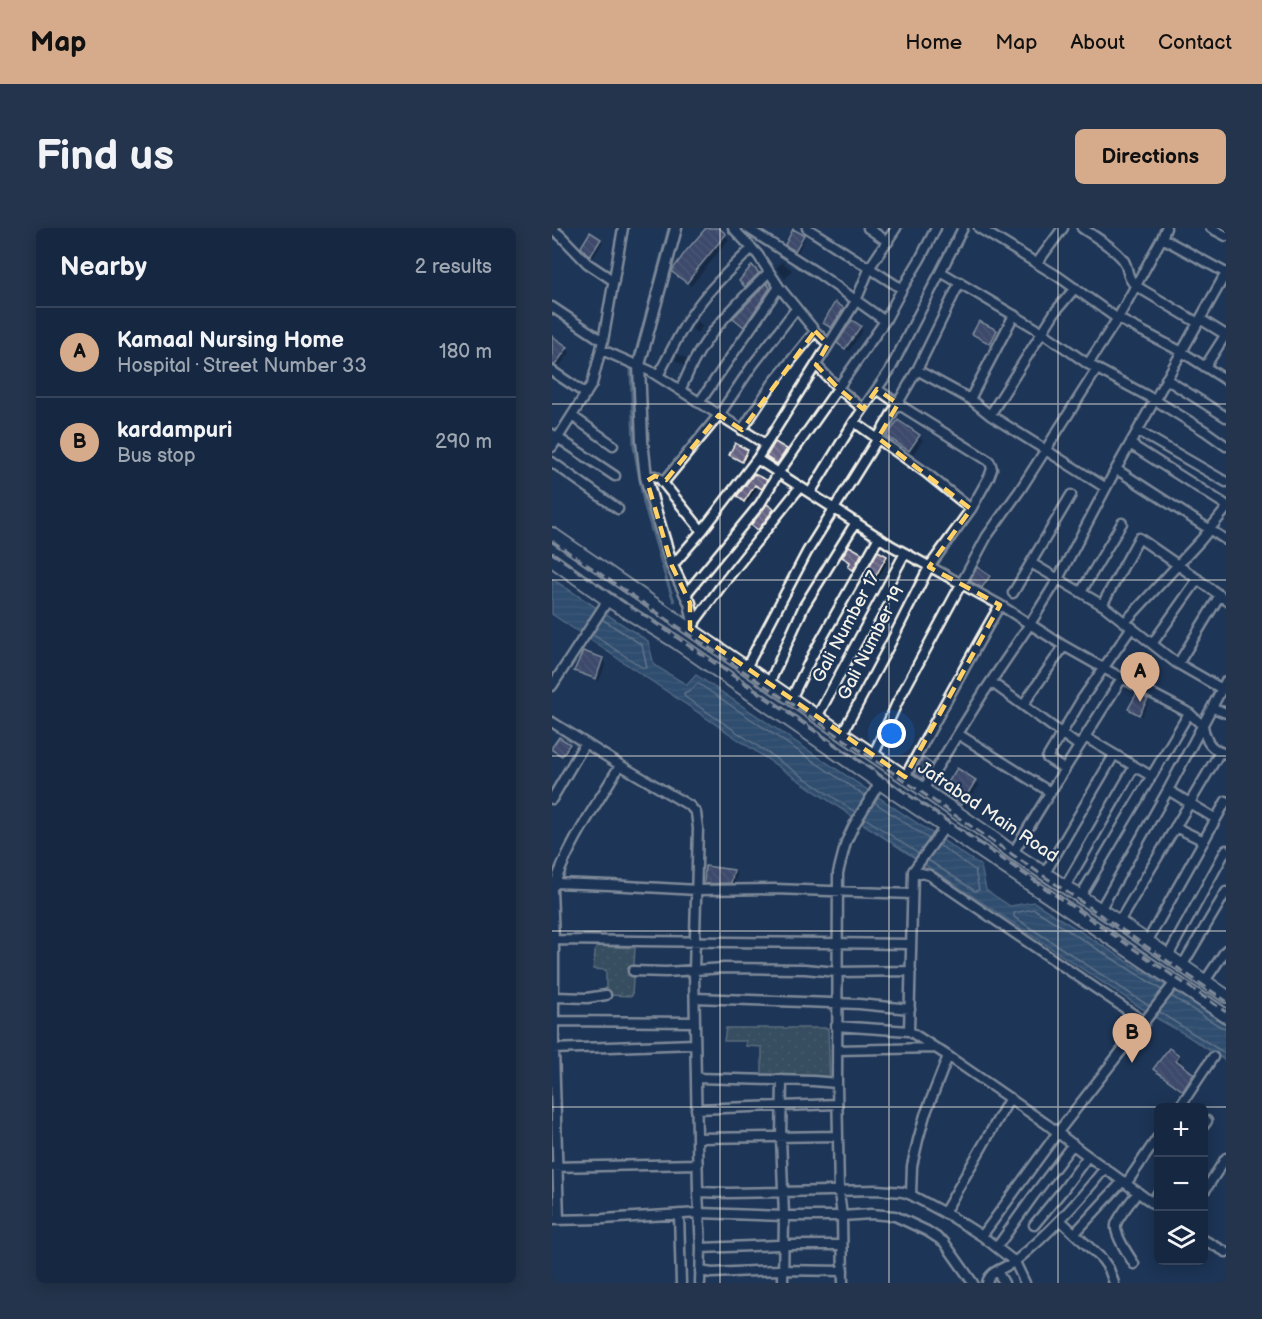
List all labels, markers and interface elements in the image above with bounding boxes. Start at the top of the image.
text: Map [30,26,86,59]
text: Home [905,30,962,55]
text: Map [995,30,1037,55]
text: About [1070,30,1125,55]
text: Contact [1158,30,1232,55]
button: Directions [1075,129,1226,184]
text: Find us [36,131,174,182]
text: Nearby [60,252,147,283]
text: 2 results [415,255,492,279]
text: Kamaal Nursing Home [117,327,344,354]
text: A [73,340,86,364]
text: 180 m [439,340,492,364]
text: Hospital · Street Number 33 [117,354,367,378]
text: kardampuri [117,417,232,444]
text: B [72,430,87,454]
text: 290 m [435,430,492,454]
text: Bus stop [117,444,196,468]
street label: Gali Number 17 [808,567,884,686]
street label: Gali Number 19 [833,583,909,703]
pin: A [1120,652,1160,702]
your location [877,719,906,748]
street label: Jafrabad Main Road [914,757,1062,867]
pin: B [1112,1014,1152,1063]
map controls [1154,1103,1208,1265]
button: + [1154,1103,1208,1157]
button: − [1154,1157,1208,1211]
button: layers [1154,1211,1208,1265]

